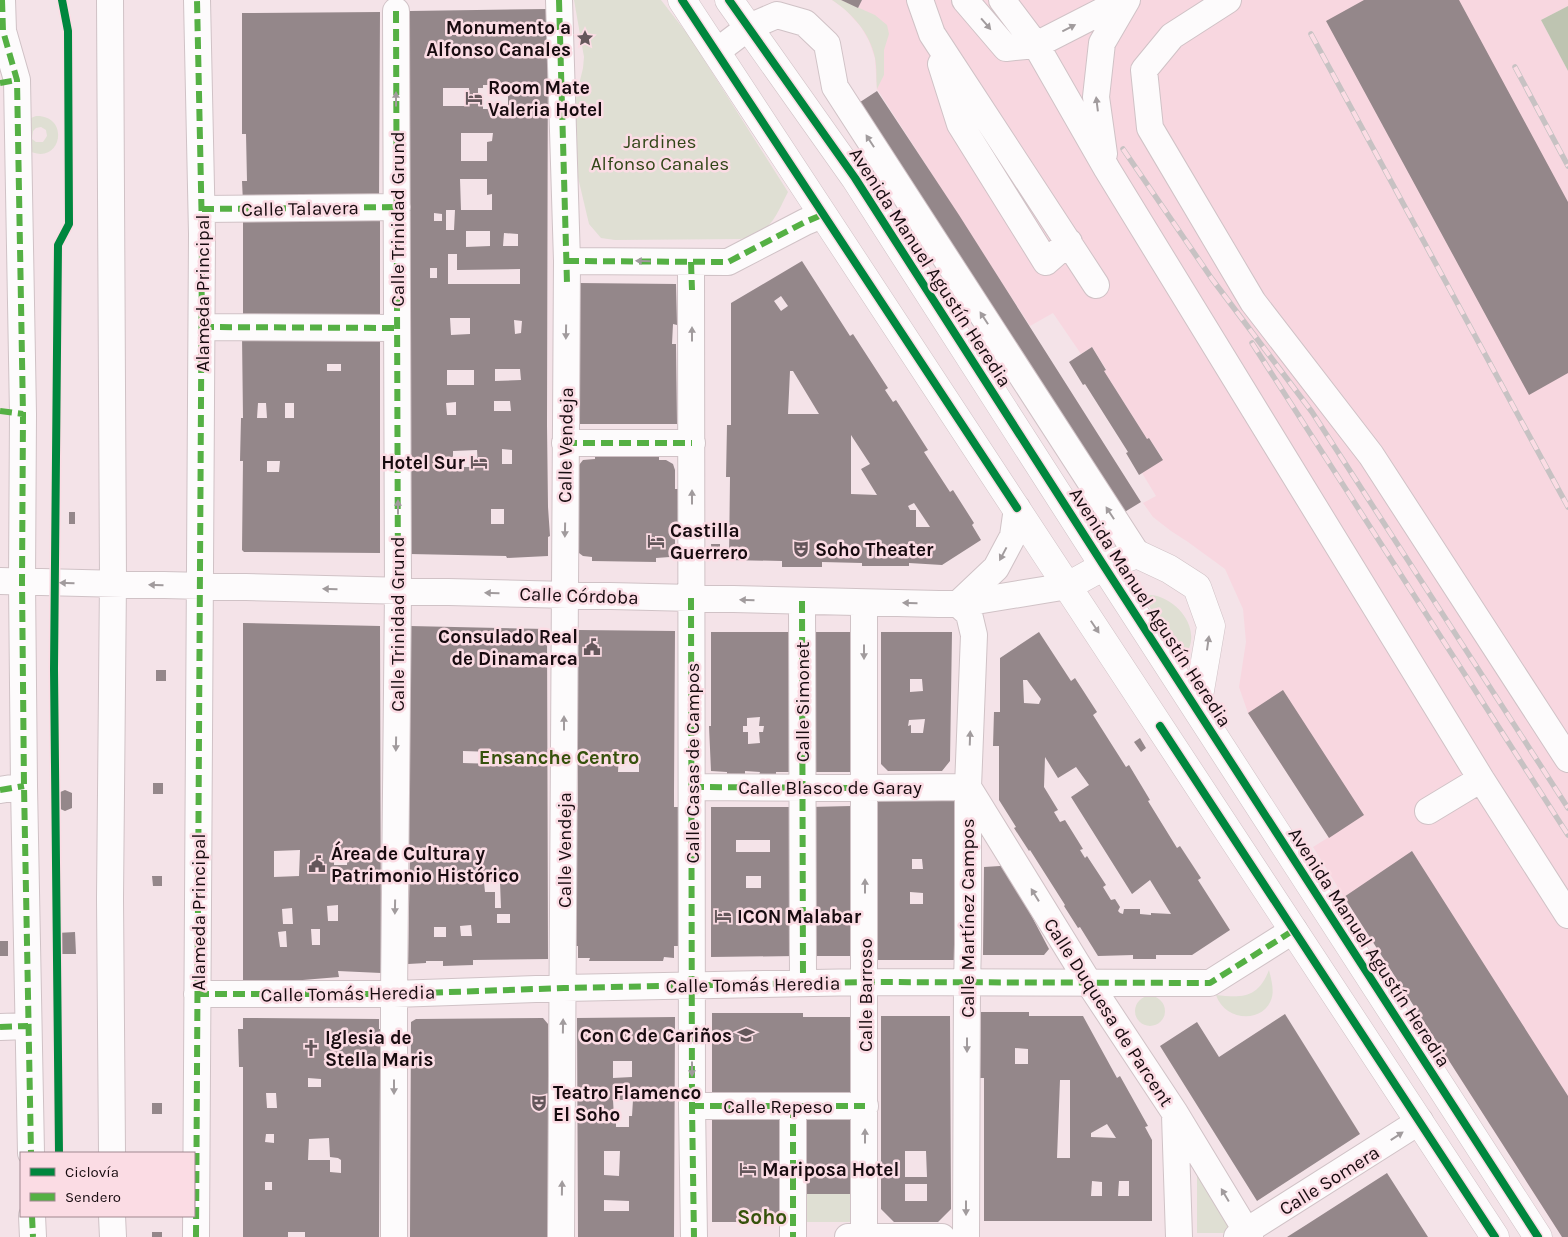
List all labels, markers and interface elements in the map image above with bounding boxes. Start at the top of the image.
place label: Monumento a Alfonso Canales [426,17,571,61]
one-way arrow [980,17,991,30]
one-way arrow [1061,24,1076,32]
place icon: Monumento a Alfonso Canales [575,28,595,48]
place label: Room Mate Valeria Hotel [488,77,603,121]
hotel icon: Room Mate Valeria Hotel [464,88,484,108]
one-way arrow [392,91,400,107]
one-way arrow [1093,96,1101,112]
street label: Calle Trinidad Grund [387,131,409,307]
park label: Jardines Alfonso Canales [591,131,729,175]
one-way arrow [865,135,874,148]
street label: Avenida Manuel Agustín Heredia [845,144,1016,391]
street label: Calle Talavera [241,197,359,221]
street label: Alameda Principal [192,214,214,372]
one-way arrow [634,257,650,265]
one-way arrow [980,311,989,325]
one-way arrow [562,324,570,340]
one-way arrow [688,326,696,342]
street label: Calle Vendeja [554,387,578,503]
place label: Hotel Sur [381,452,466,474]
hotel icon: Hotel Sur [469,452,489,472]
street label: Avenida Manuel Agustín Heredia [1065,484,1236,731]
one-way arrow [688,489,696,505]
one-way arrow [394,498,402,514]
one-way arrow [1106,507,1115,520]
place label: Castilla Guerrero [670,520,748,564]
one-way arrow [560,522,568,538]
hotel icon: Castilla Guerrero [646,531,666,551]
street label: Calle Trinidad Grund [387,536,409,712]
theatre icon: Soho Theater [791,539,811,559]
place label: Soho Theater [815,539,934,561]
one-way arrow [999,547,1008,560]
one-way arrow [59,578,75,586]
one-way arrow [148,581,164,589]
street label: Calle Córdoba [519,583,639,609]
one-way arrow [322,585,338,593]
one-way arrow [484,589,500,597]
one-way arrow [739,595,755,603]
one-way arrow [901,599,917,607]
one-way arrow [1090,620,1100,634]
place label: Consulado Real de Dinamarca [438,626,578,670]
one-way arrow [1205,634,1213,650]
public building icon: Consulado Real de Dinamarca [582,637,602,657]
street label: Calle Simonet [792,642,814,762]
one-way arrow [860,644,868,660]
street label: Calle Casas de Campos [682,663,704,863]
one-way arrow [560,715,568,731]
one-way arrow [966,730,974,746]
one-way arrow [392,736,400,752]
district label: Ensanche Centro [479,746,639,769]
street label: Calle Blasco de Garay [738,777,922,799]
street label: Calle Vendeja [554,792,576,908]
street label: Calle Martínez Campos [957,818,979,1018]
street label: Avenida Manuel Agustín Heredia [1284,824,1455,1071]
street label: Alameda Principal [188,833,210,991]
place label: Área de Cultura y Patrimonio Histórico [331,840,519,887]
public building icon: Área de Cultura y Patrimonio Histórico [307,854,327,874]
one-way arrow [861,878,869,894]
one-way arrow [1030,889,1039,902]
one-way arrow [391,899,399,915]
hotel icon: ICON Malabar [713,906,733,926]
place label: ICON Malabar [737,906,862,928]
street label: Calle Duquesa de Parcent [1039,914,1177,1111]
street label: Calle Barroso [855,938,877,1052]
street label: Calle Tomás Heredia [666,972,841,998]
street label: Calle Tomás Heredia [261,981,436,1007]
one-way arrow [559,1018,567,1034]
place label: Con C de Cariños [580,1025,732,1047]
school or university icon: Con C de Cariños [736,1025,756,1045]
place label: Iglesia de Stella Maris [325,1027,434,1071]
church icon: Iglesia de Stella Maris [301,1038,321,1058]
one-way arrow [963,1038,971,1054]
one-way arrow [688,1061,696,1077]
one-way arrow [390,1079,398,1095]
place label: Teatro Flamenco El Soho [553,1082,701,1126]
theatre icon: Teatro Flamenco El Soho [529,1093,549,1113]
street label: Calle Repeso [723,1096,833,1118]
one-way arrow [861,1128,869,1144]
one-way arrow [1390,1132,1404,1141]
street label: Calle Somera [1275,1141,1384,1220]
legend [20,1152,195,1217]
hotel icon: Mariposa Hotel [738,1159,758,1179]
place label: Mariposa Hotel [762,1159,899,1181]
text: Ciclovía [65,1163,119,1181]
one-way arrow [558,1180,566,1196]
text: Sendero [65,1188,121,1206]
one-way arrow [1220,1189,1229,1202]
one-way arrow [962,1200,970,1216]
district label: Soho [737,1205,787,1229]

